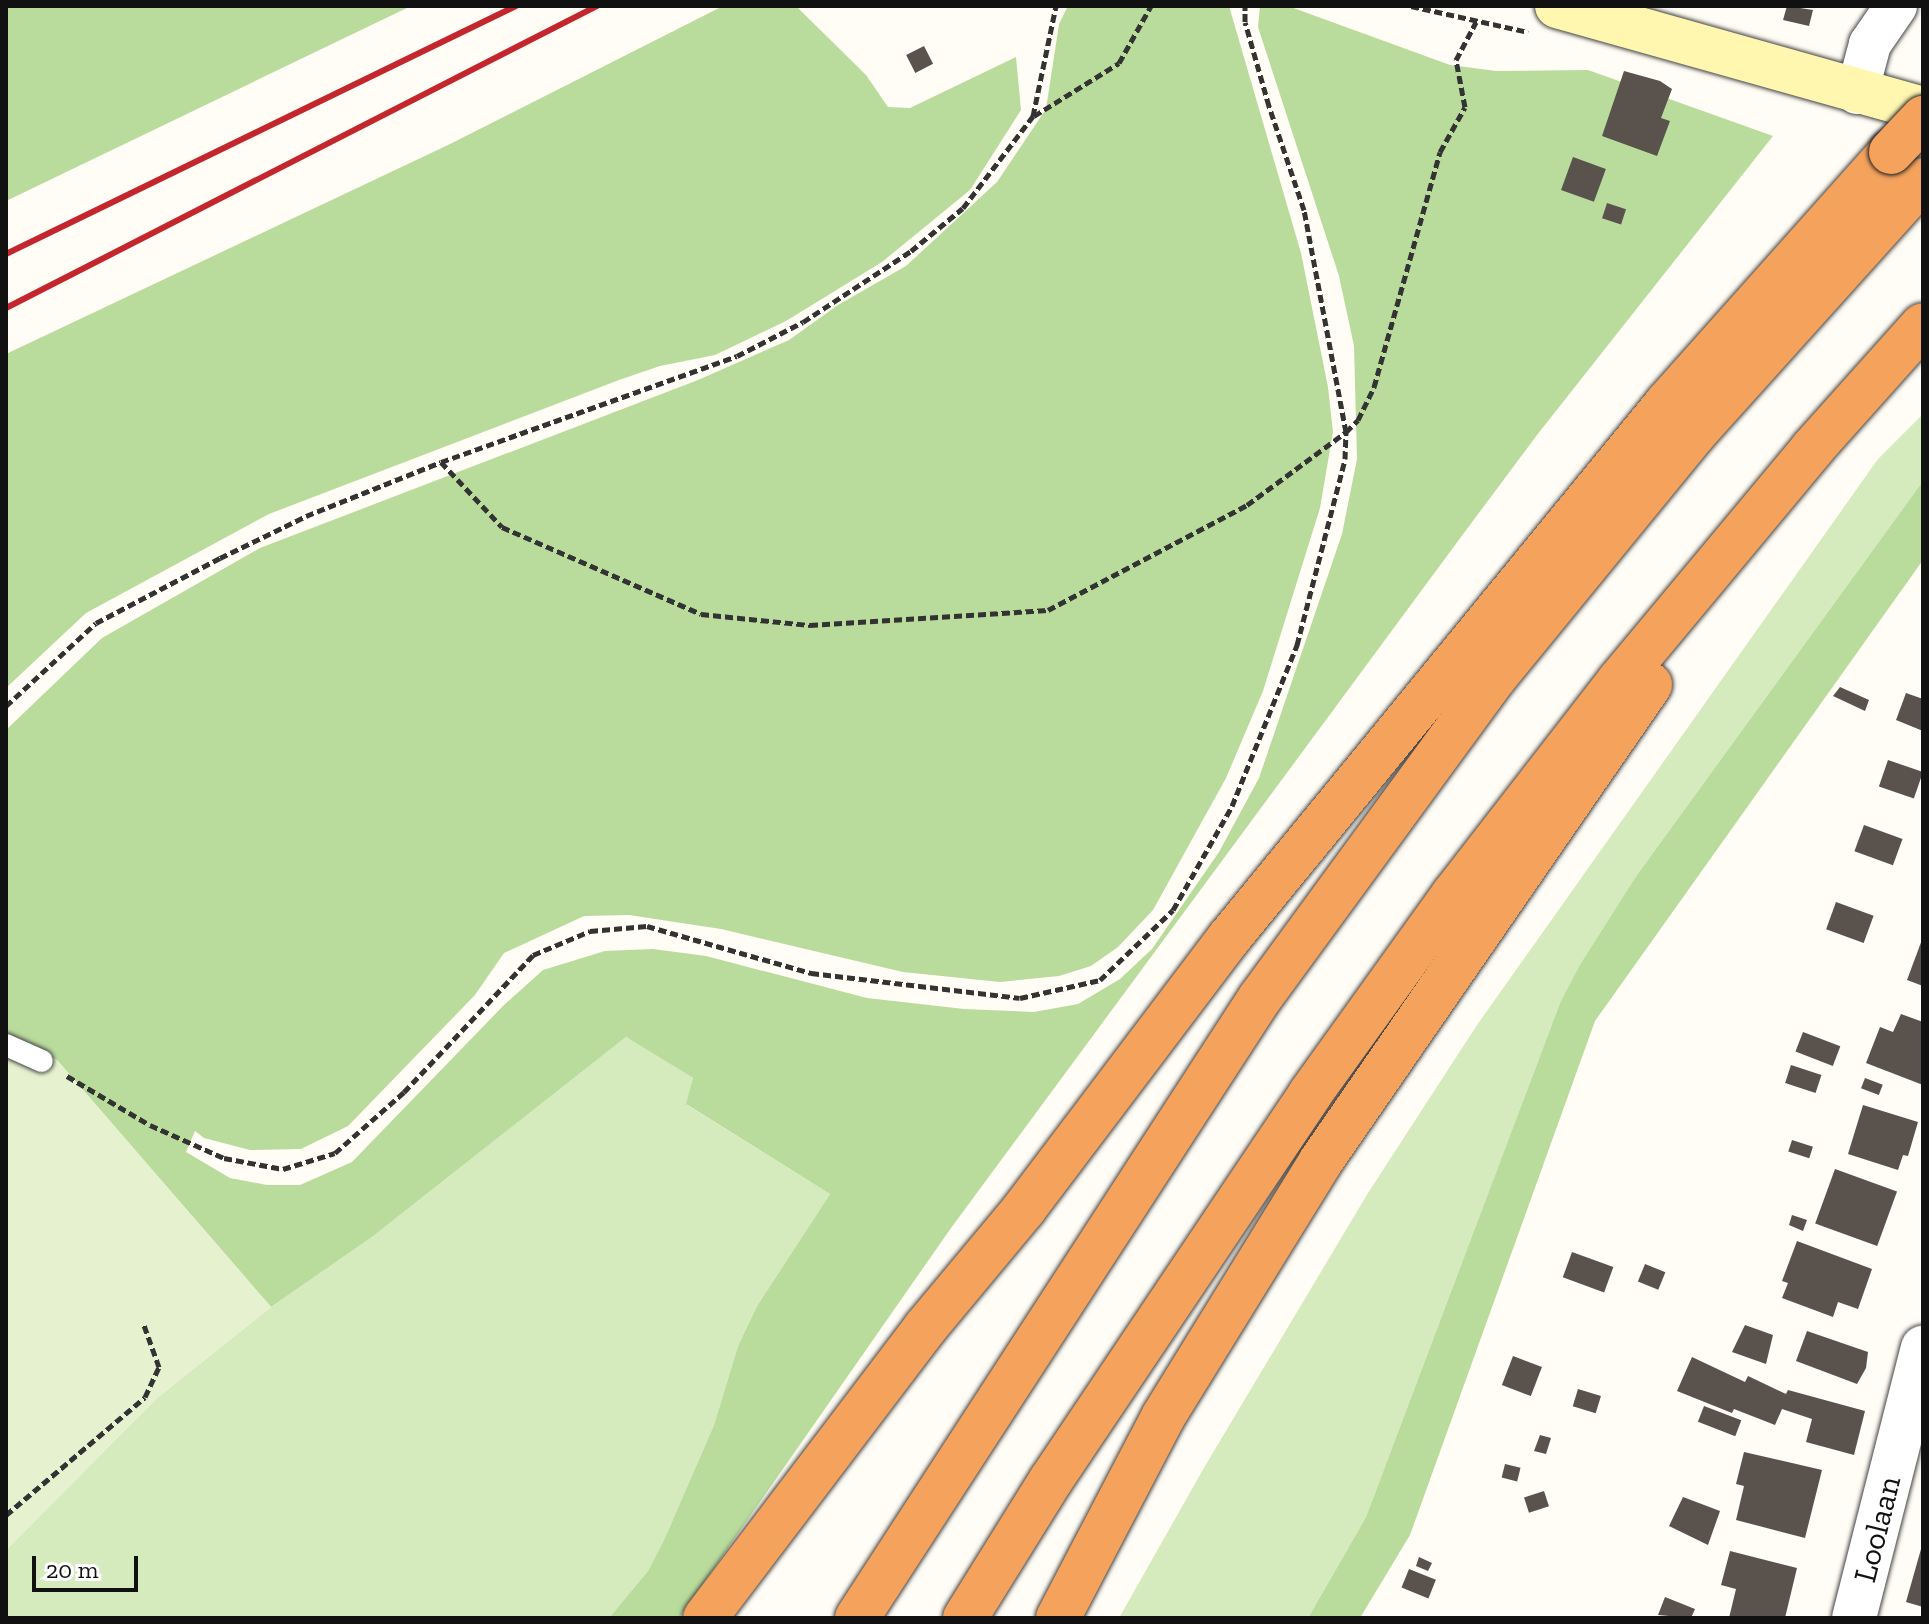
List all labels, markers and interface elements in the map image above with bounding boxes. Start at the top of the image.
street label: Loolaan [1845,1472,1909,1586]
scale bar [36,1540,142,1590]
text: 20 m [46,1555,98,1584]

